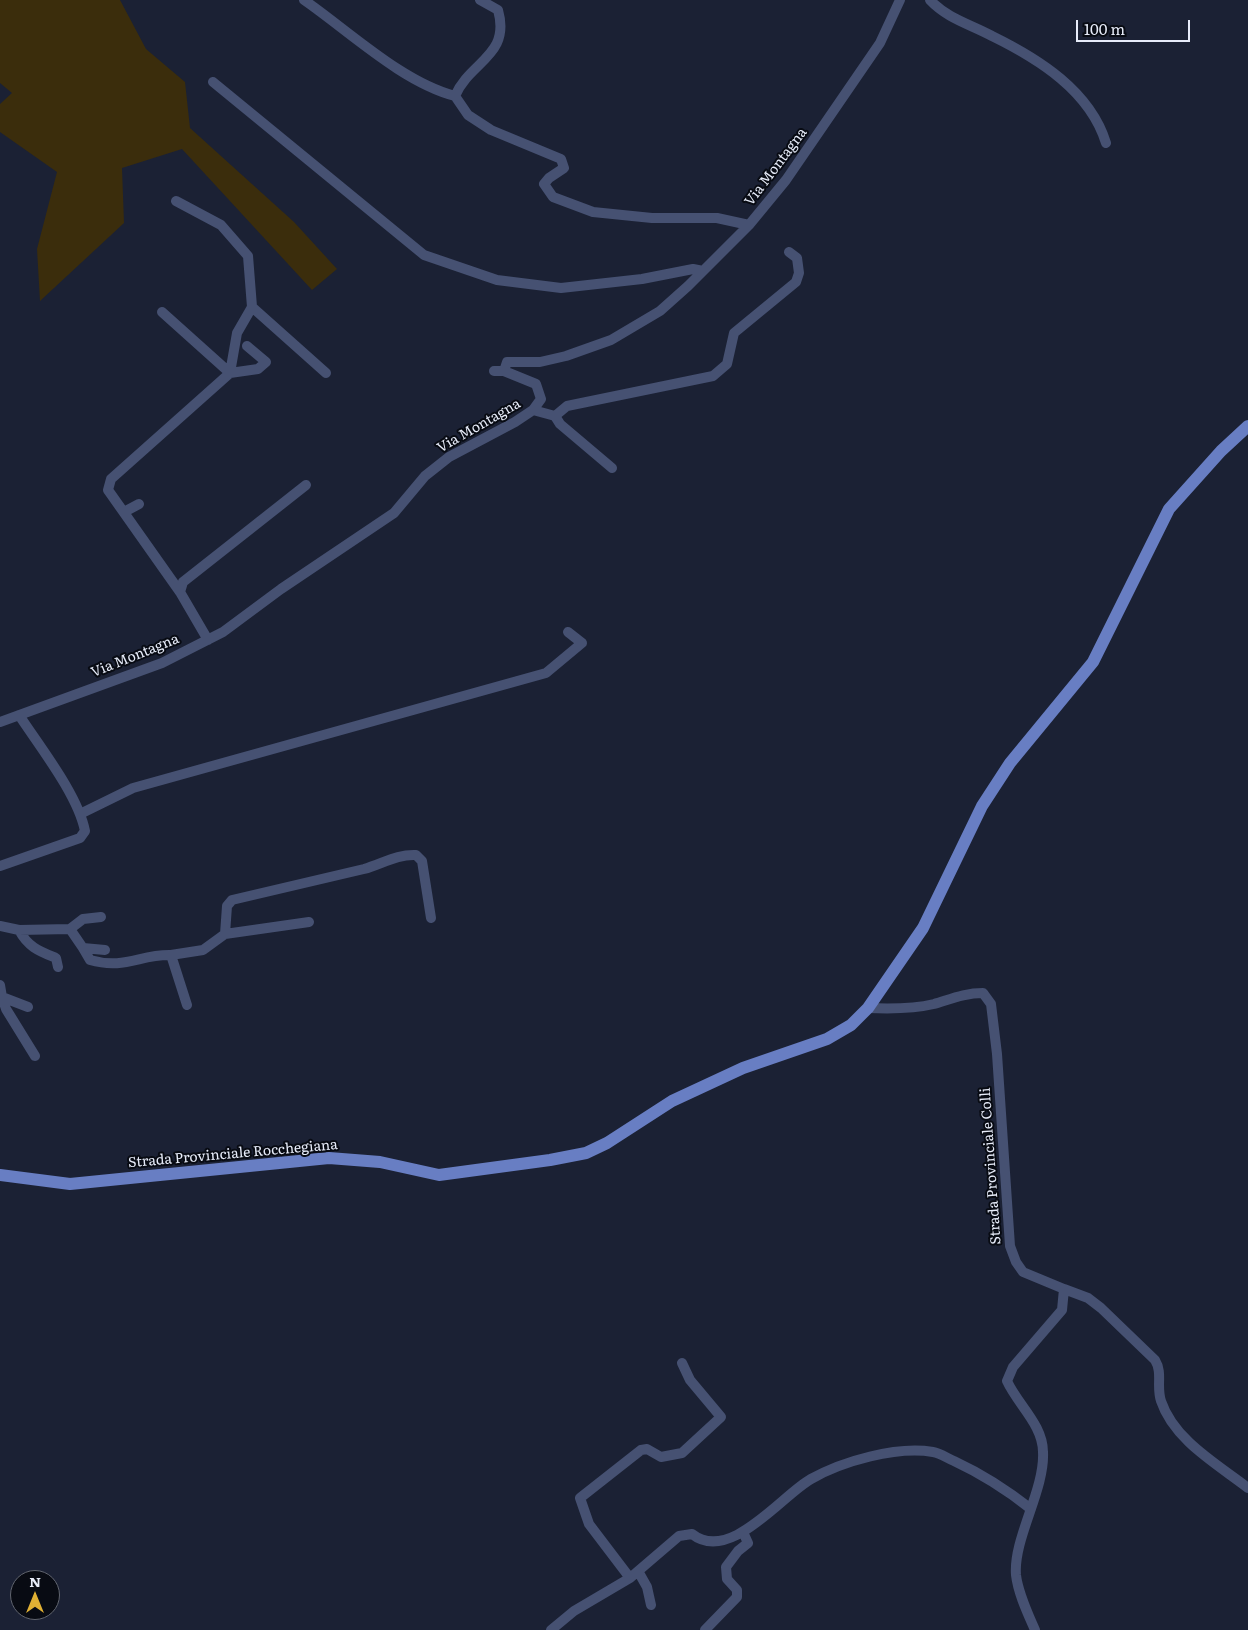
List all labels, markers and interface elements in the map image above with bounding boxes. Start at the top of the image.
scale bar [1078,10,1192,42]
text: 100 m [1084,17,1125,40]
street label: Via Montagna [741,125,811,209]
street label: Via Montagna [434,395,524,457]
street label: Via Montagna [89,631,181,681]
street label: Strada Provinciale Colli [977,1087,1005,1245]
street label: Strada Provinciale Rocchegiana [128,1136,338,1172]
north arrow [10,1570,60,1620]
text: N [29,1571,41,1591]

